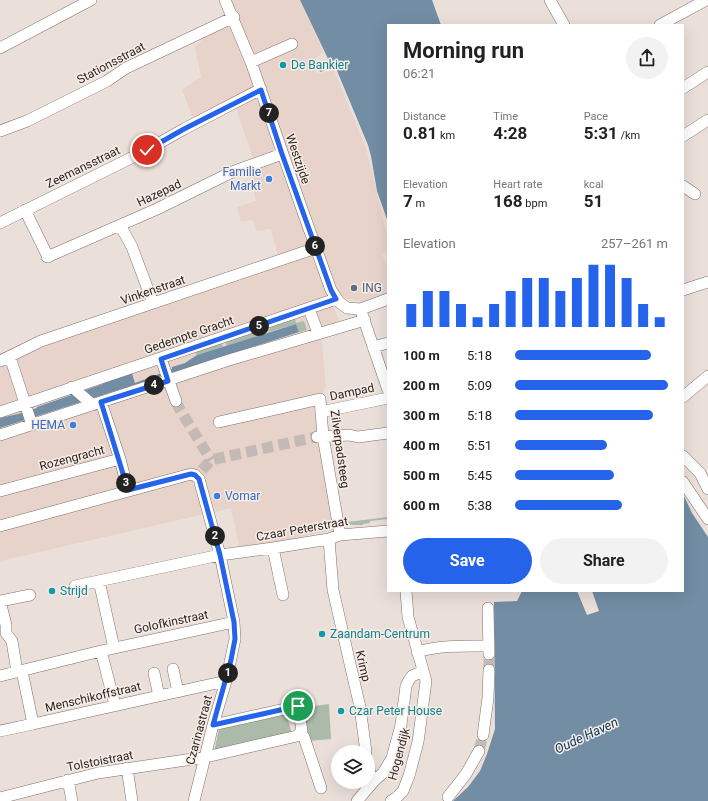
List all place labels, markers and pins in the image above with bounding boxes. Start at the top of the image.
place label: De Bankier [291,58,348,72]
marker: De Bankier [278,60,288,70]
pin: 7 [259,103,279,123]
pin [130,133,164,167]
place label: Familie Markt [222,165,261,193]
marker: Familie Markt [264,174,274,184]
pin: 6 [305,236,325,256]
place label: ING [362,281,382,295]
marker: ING [349,283,359,293]
pin: 5 [249,316,269,336]
pin: 4 [144,375,164,395]
place label: HEMA [31,418,65,432]
marker: HEMA [68,420,78,430]
pin: 3 [116,473,136,493]
place label: Vomar [225,489,260,503]
marker: Vomar [212,491,222,501]
pin: 2 [205,526,225,546]
place label: Strijd [60,584,88,598]
marker: Strijd [47,586,57,596]
place label: Zaandam-Centrum [330,627,430,641]
marker: Zaandam-Centrum [317,629,327,639]
pin: 1 [218,663,238,683]
pin [281,689,315,723]
place label: Czar Peter House [349,704,442,718]
marker: Czar Peter House [336,706,346,716]

